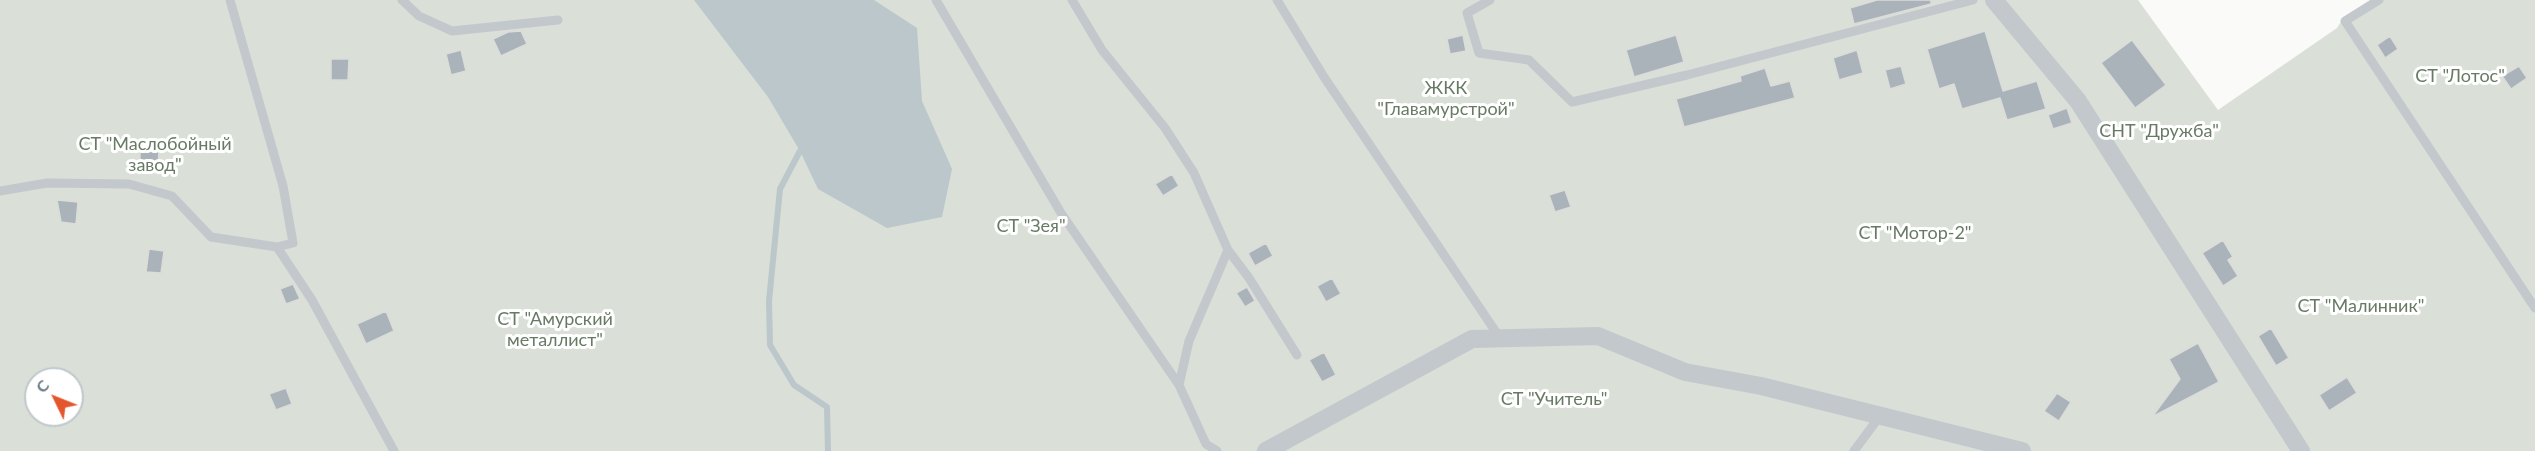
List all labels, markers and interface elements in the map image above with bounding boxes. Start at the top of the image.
park label: СТ "Лотос" [2415,65,2505,87]
park label: ЖКК "Главамурстрой" [1377,77,1515,119]
park label: СНТ "Дружба" [2099,120,2219,142]
park label: СТ "Маслобойный завод" [78,133,232,176]
park label: СТ "Зея" [996,215,1066,237]
park label: СТ "Мотор-2" [1858,222,1972,244]
park label: СТ "Малинник" [2298,295,2424,317]
park label: СТ "Амурский металлист" [497,308,613,350]
north arrow [24,367,84,427]
text: С [31,375,52,396]
park label: СТ "Учитель" [1501,388,1607,410]

